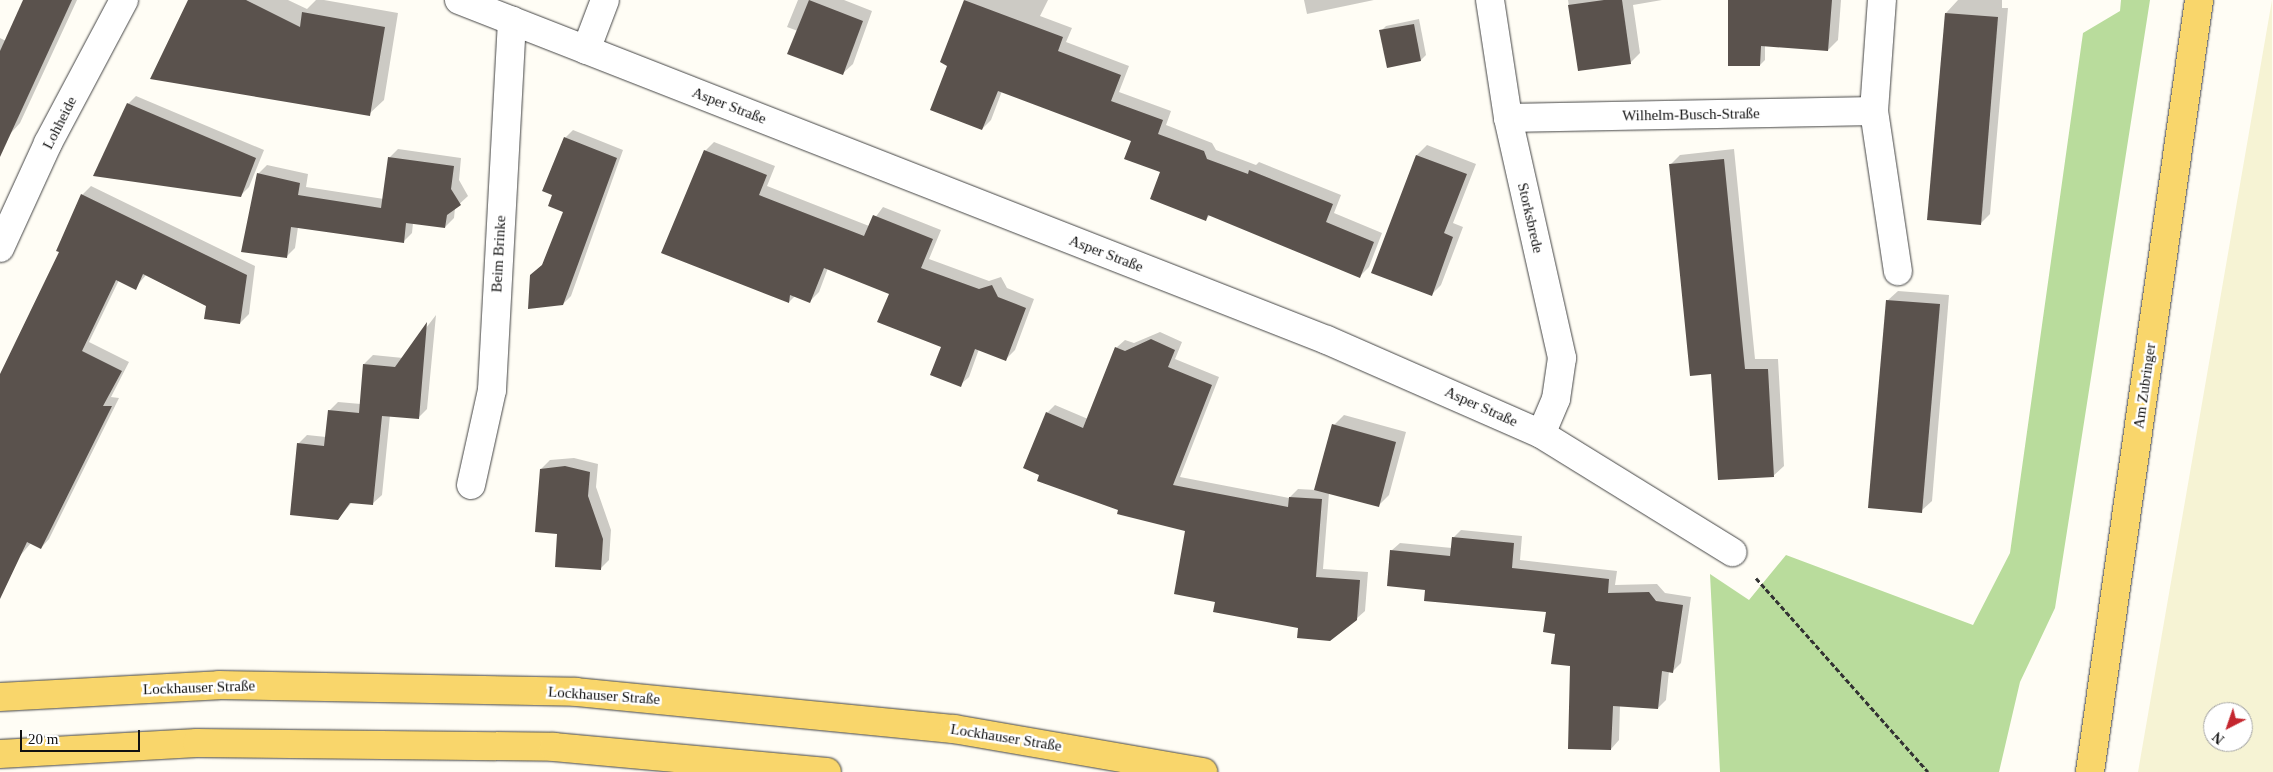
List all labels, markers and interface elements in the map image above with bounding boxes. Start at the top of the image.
street label: Asper Straße [689,84,769,128]
street label: Lohheide [39,94,81,152]
street label: Wilhelm-Busch-Straße [1622,105,1760,125]
street label: Storksbrede [1513,181,1547,255]
street label: Beim Brinke [488,215,510,293]
street label: Asper Straße [1066,232,1146,276]
street label: Am Zubringer [2130,342,2160,430]
street label: Asper Straße [1442,383,1520,431]
street label: Lockhauser Straße [143,677,255,699]
street label: Lockhauser Straße [547,683,661,709]
north arrow [2203,702,2253,752]
scale bar [22,720,142,752]
street label: Lockhauser Straße [949,720,1063,756]
text: N [2210,729,2227,747]
text: 20 m [28,731,58,747]

